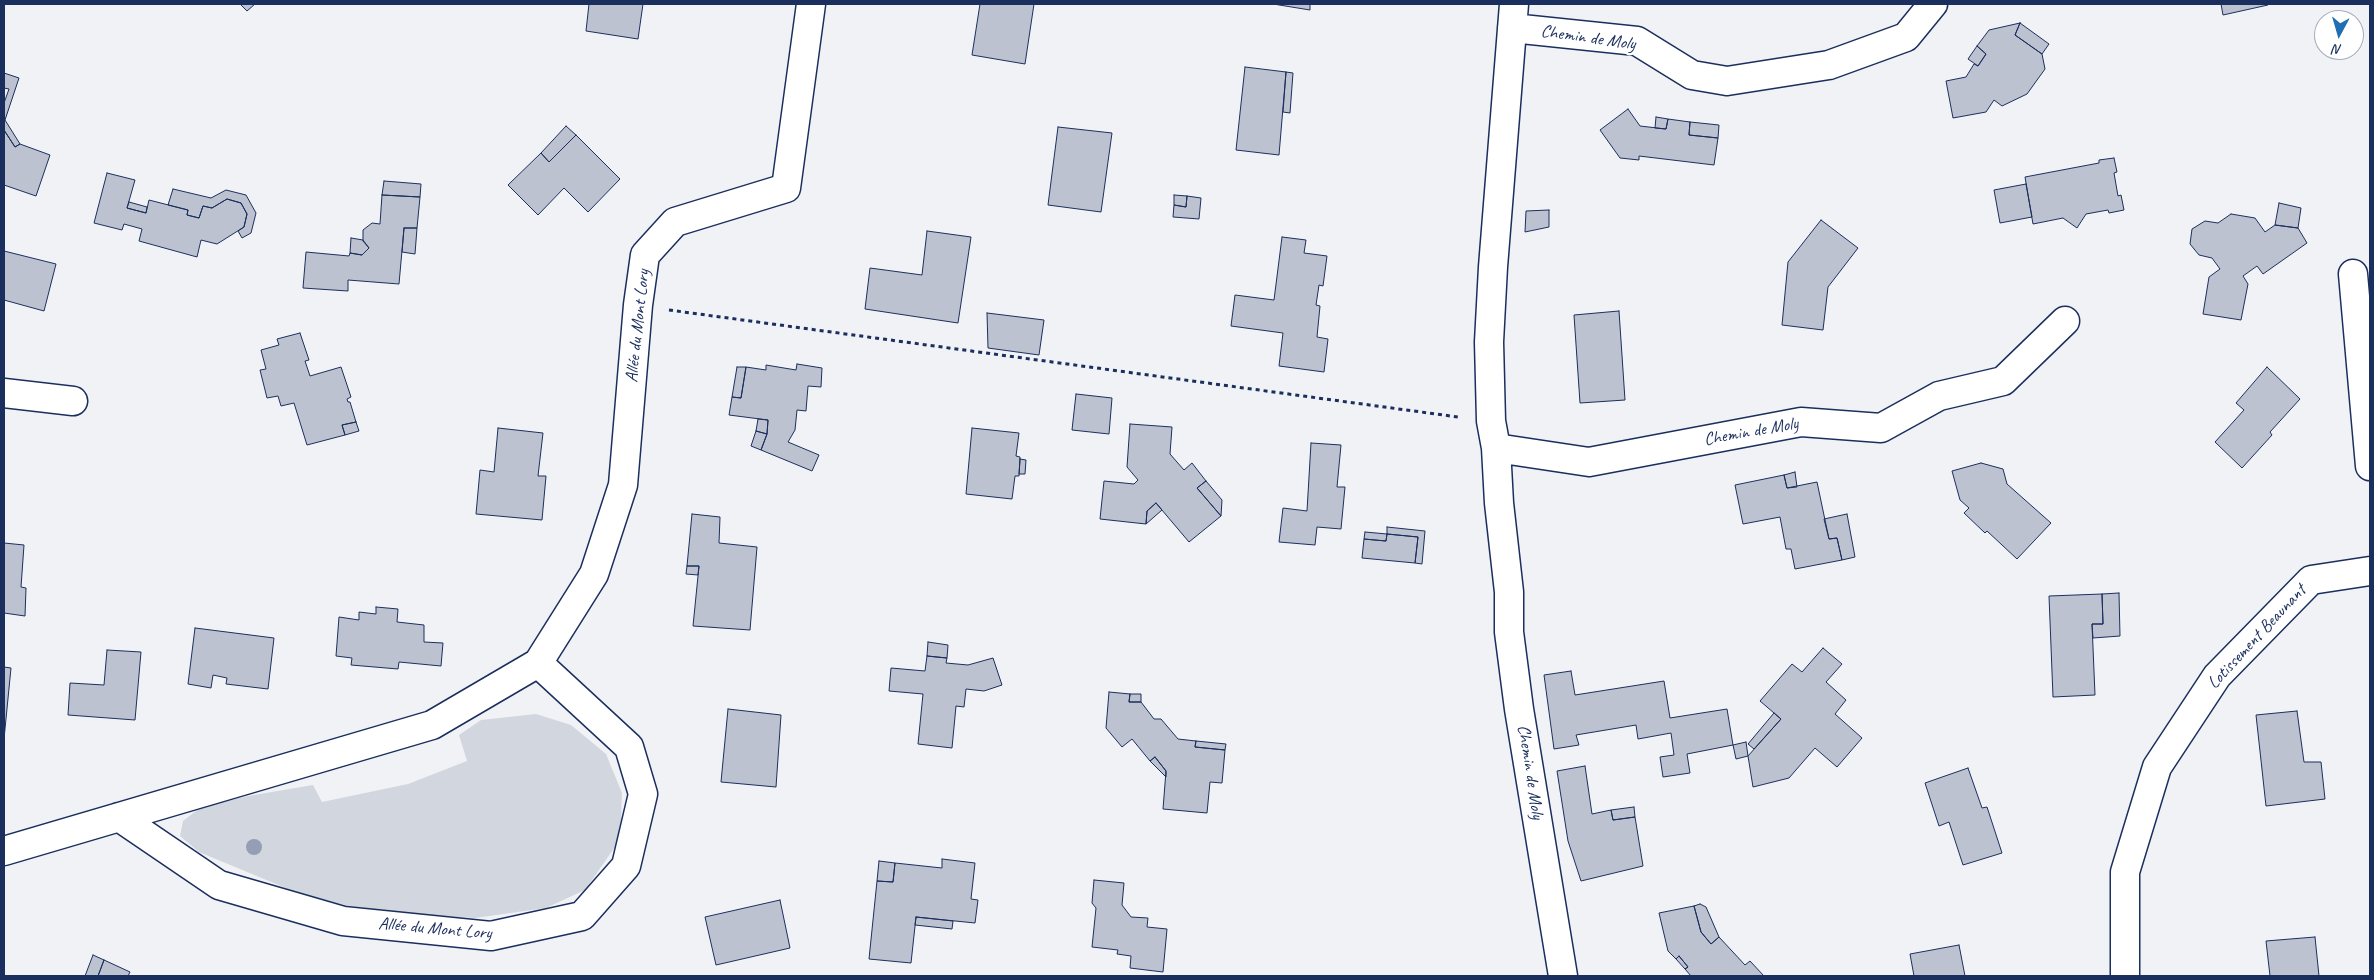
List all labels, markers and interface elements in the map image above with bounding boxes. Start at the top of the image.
north arrow [2314,10,2364,60]
street label: Chemin de Moly [1539,21,1637,55]
text: N [2332,41,2343,58]
street label: Allée du Mont Lory [621,268,655,384]
street label: Chemin de Moly [1702,413,1800,451]
street label: Lotissement Beaunant [2203,580,2311,694]
street label: Chemin de Moly [1512,723,1548,821]
street label: Allée du Mont Lory [378,913,492,945]

